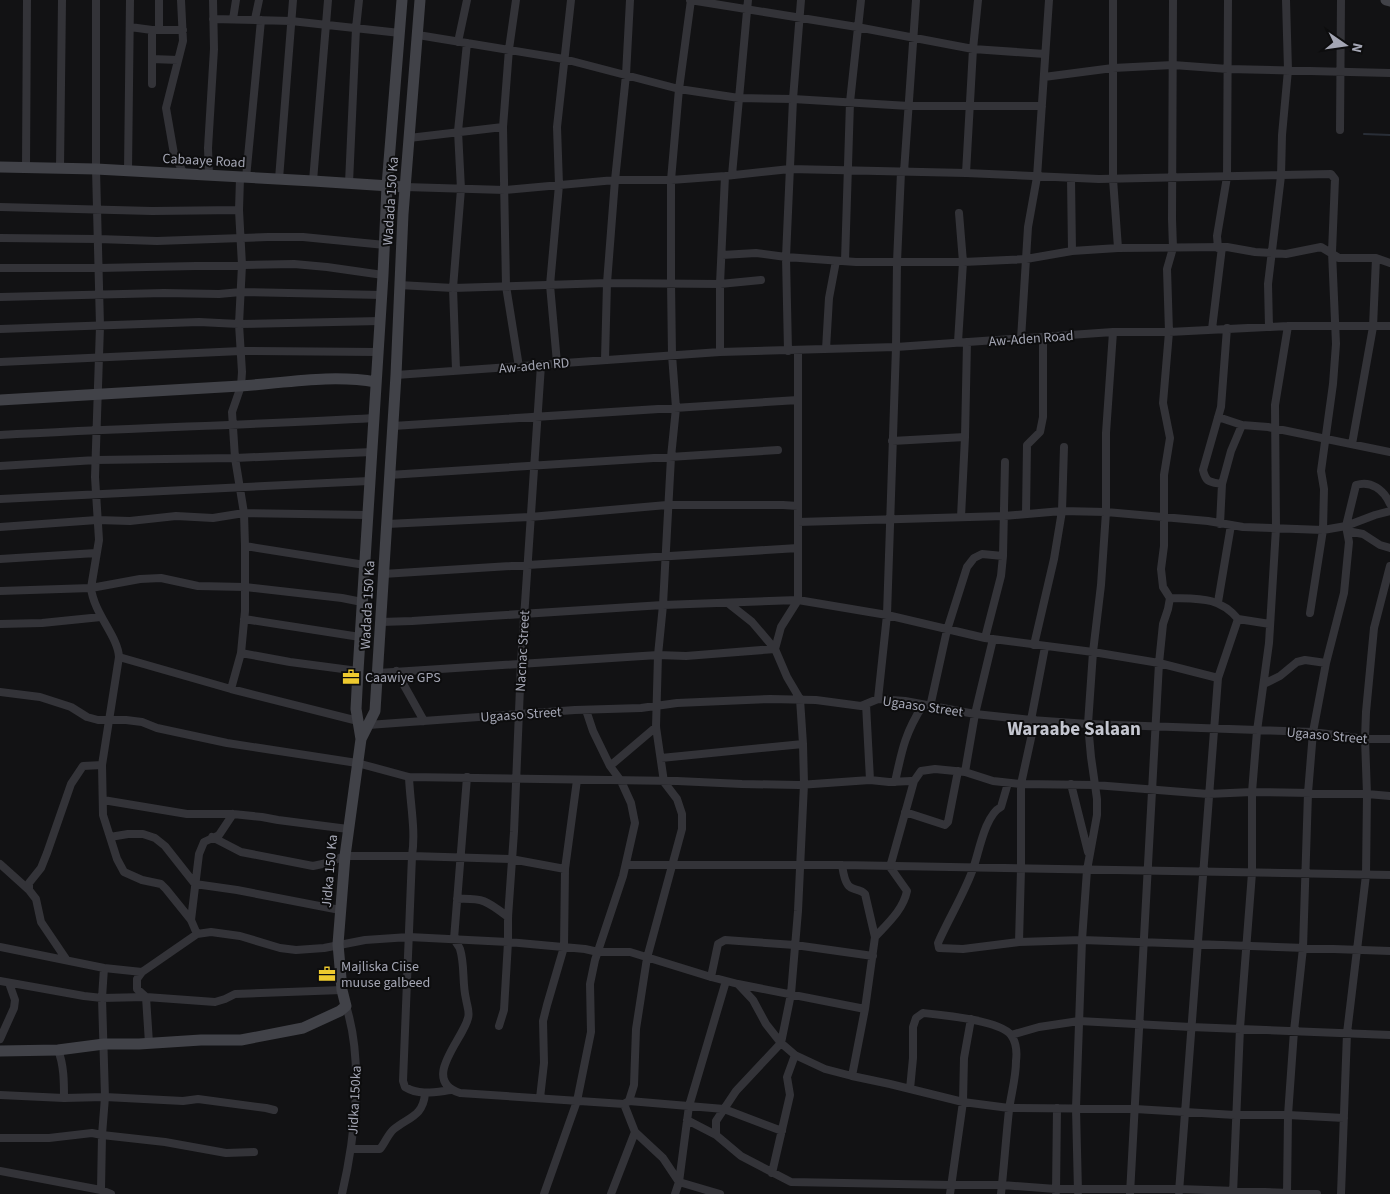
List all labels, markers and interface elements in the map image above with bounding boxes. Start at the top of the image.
north arrow [1320,20,1370,70]
text: N [1346,41,1367,54]
street label: Cabaaye Road [162,149,246,173]
street label: Wadada 150 Ka [378,156,404,246]
street label: Aw-Aden Road [988,326,1074,352]
street label: Aw-aden RD [498,353,570,379]
street label: Wadada 150 Ka [356,560,380,650]
street label: Nacnac Street [511,610,535,692]
office icon: Caawiye GPS [341,667,361,687]
place label: Caawiye GPS [365,668,441,688]
street label: Ugaaso Street [881,691,965,723]
street label: Ugaaso Street [480,702,563,728]
district label: Waraabe Salaan [1007,716,1141,743]
street label: Ugaaso Street [1286,722,1368,750]
street label: Jidka 150 Ka [317,834,343,909]
place label: Majliska Ciise muuse galbeed [341,957,430,993]
office icon: Majliska Ciise muuse galbeed [317,964,337,984]
street label: Jidka 150ka [343,1065,367,1135]

